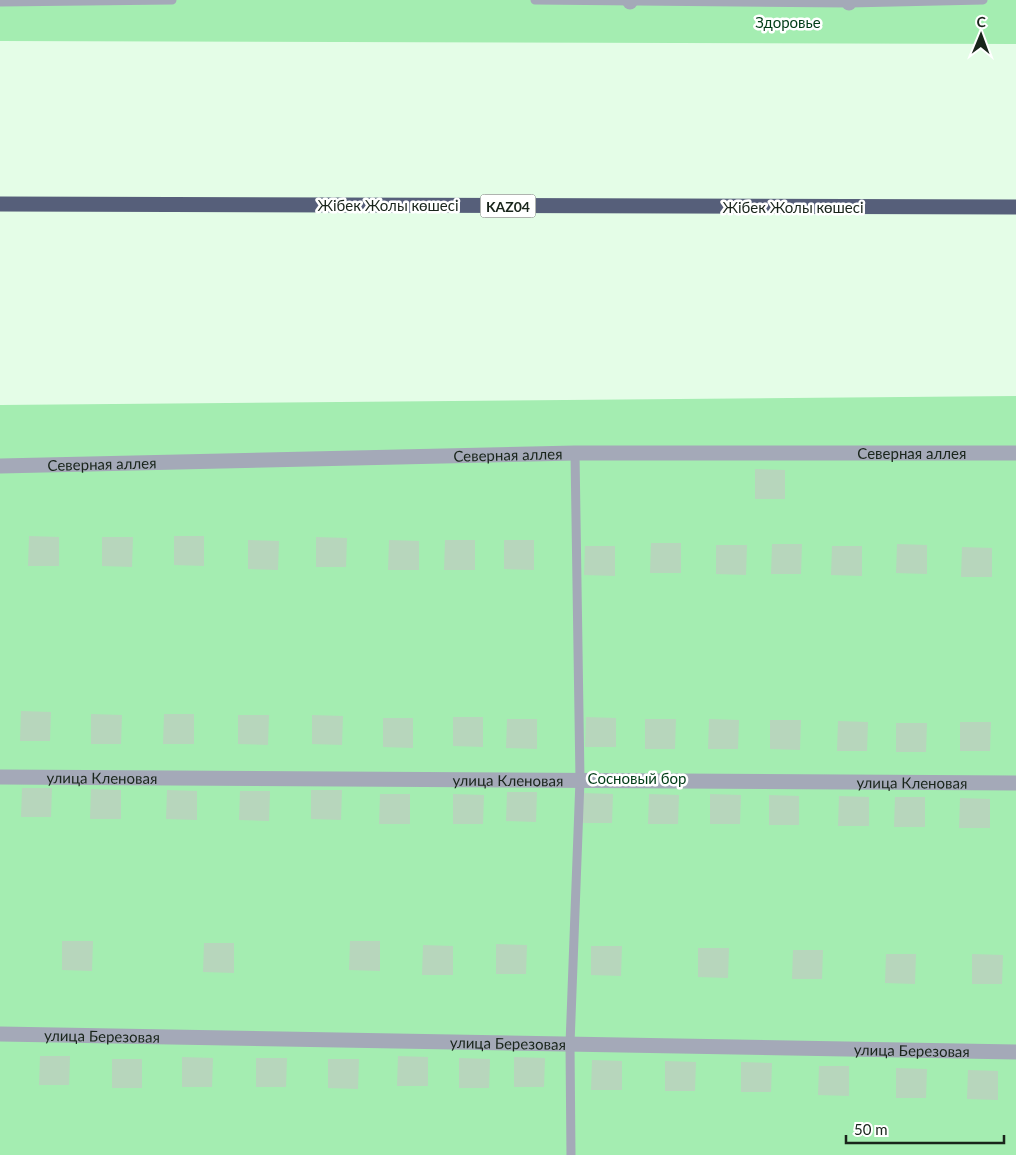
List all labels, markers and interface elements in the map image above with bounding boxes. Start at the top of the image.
north arrow [956,10,1006,60]
park label: Здоровье [755,13,821,31]
text: С [976,13,987,30]
road number: KАZ04 [480,195,536,218]
street label: Жібек Жолы көшесі [317,196,459,214]
street label: Жібек Жолы көшесі [722,198,864,216]
street label: Северная аллея [453,444,563,465]
street label: Северная аллея [857,444,966,462]
street label: Северная аллея [47,453,157,474]
street label: улица Кленовая [46,768,158,787]
park label: Сосновый бор [588,769,686,787]
street label: улица Кленовая [452,771,564,789]
street label: улица Кленовая [856,773,967,792]
street label: улица Березовая [44,1026,160,1046]
street label: улица Березовая [450,1033,566,1053]
street label: улица Березовая [854,1040,970,1060]
scale bar [846,1112,1004,1144]
text: 50 m [854,1120,888,1138]

